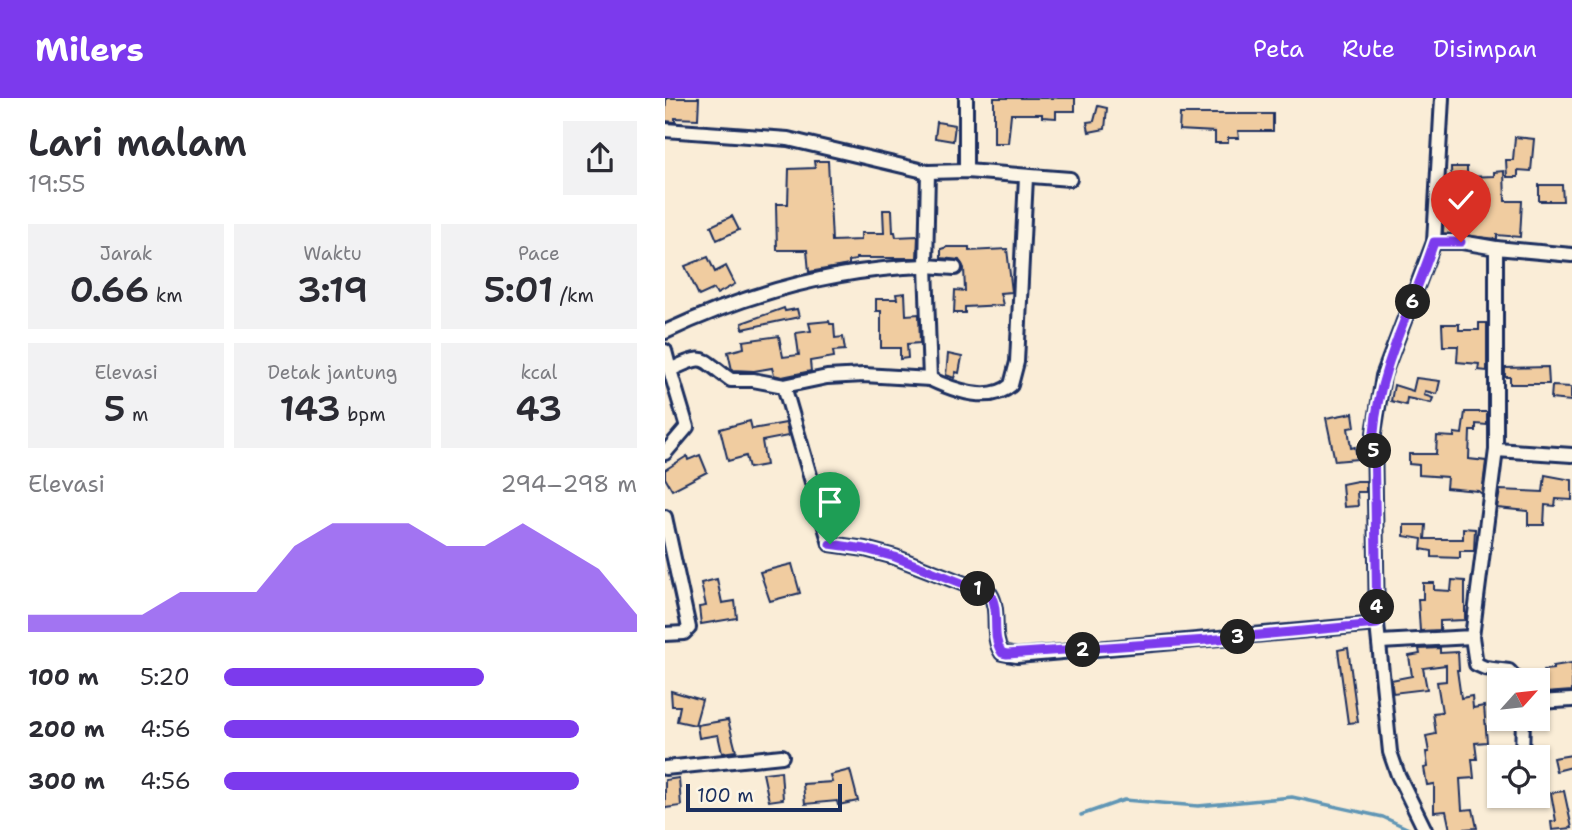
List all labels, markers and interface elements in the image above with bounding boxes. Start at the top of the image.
text: Milers [35,27,144,72]
text: Peta [1253,33,1304,65]
text: Rute [1342,33,1395,65]
text: Disimpan [1433,33,1537,65]
text: Lari malam [28,117,247,168]
button: share [563,121,637,195]
text: 19:55 [28,169,86,199]
pin [1431,170,1491,242]
icon: check [1442,181,1480,219]
text: Jarak [100,241,153,266]
text: Waktu [303,241,362,266]
text: Pace [518,241,560,266]
text: 0.66 [70,266,149,313]
text: 3:19 [297,266,368,313]
text: 5:01 [484,266,553,313]
text: km [149,283,183,308]
text: /km [553,283,594,308]
pin: 6 [1395,284,1431,320]
text: 6 [1406,289,1419,314]
text: Elevasi [94,360,158,385]
text: Detak jantung [267,360,398,385]
text: kcal [520,360,557,385]
text: 5 [104,385,126,432]
text: 143 [279,385,341,432]
text: 43 [515,385,562,432]
text: m [126,402,148,427]
text: bpm [341,402,386,427]
pin: 5 [1357,434,1391,468]
text: 5 [1368,438,1379,463]
text: Elevasi [28,469,105,499]
text: 294–298 m [500,469,637,499]
pin [800,472,860,544]
icon: arrive [811,483,849,521]
pin: 1 [961,572,995,606]
text: 1 [973,576,982,601]
pin: 4 [1359,589,1395,624]
text: 4 [1370,594,1383,619]
pin: 3 [1221,620,1255,654]
text: 3 [1231,624,1244,649]
pin: 2 [1065,632,1101,668]
text: 2 [1076,637,1089,662]
text: 100 m [28,662,99,692]
text: 5:20 [140,662,190,692]
north arrow [1487,668,1551,732]
map controls [1487,668,1550,808]
text: 200 m [28,714,105,744]
text: 4:56 [140,714,191,744]
button: locate [1487,745,1550,808]
text: 300 m [28,766,105,796]
text: 4:56 [140,766,191,796]
scale bar [686,781,842,813]
text: 100 m [697,783,754,808]

